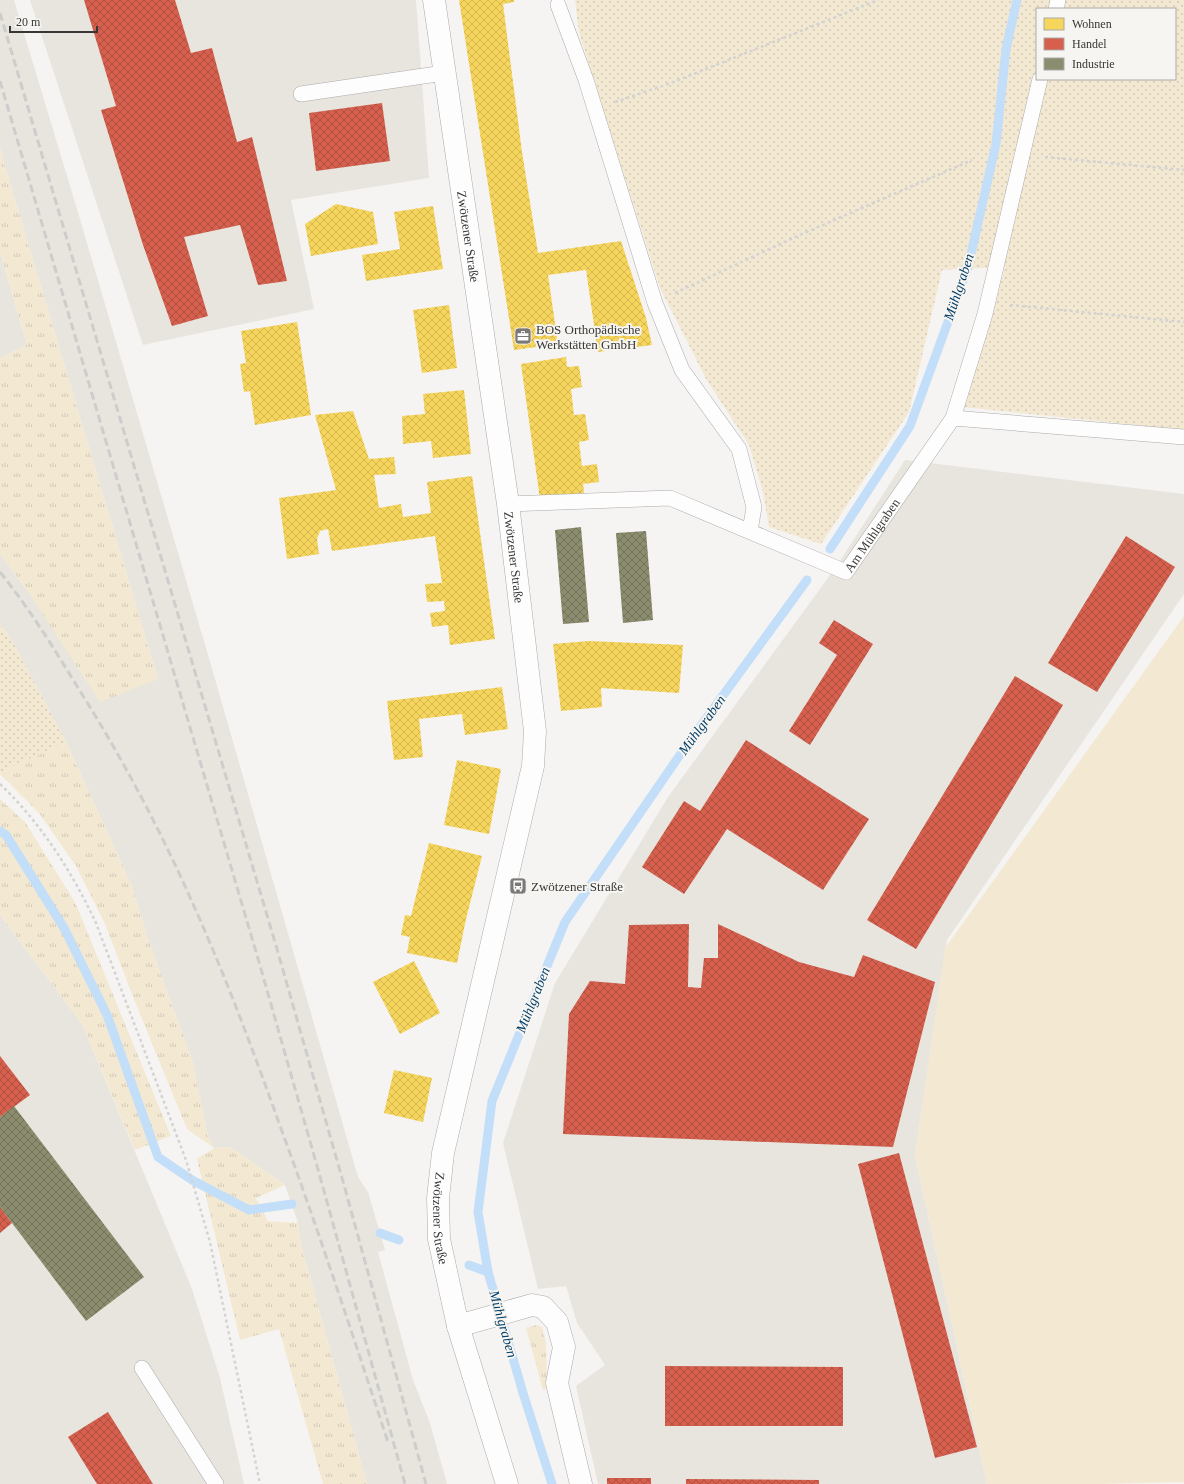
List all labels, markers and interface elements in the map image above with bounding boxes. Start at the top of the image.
scale bar [10,8,97,34]
legend [1036,8,1176,80]
text: 20 m [16,15,41,29]
text: Wohnen [1072,17,1112,31]
text: Handel [1072,37,1107,51]
text: Industrie [1072,57,1115,71]
street label: Zwötzener Straße [455,190,483,283]
water label: Mühlgraben [941,252,977,323]
place label: BOS Orthopädische Werkstätten GmbH [536,322,641,352]
office icon: BOS Orthopädische Werkstätten GmbH [513,326,533,346]
street label: Am Mühlgraben [841,495,903,575]
street label: Zwötzener Straße [501,511,527,604]
water label: Mühlgraben [675,693,728,758]
bus stop icon: Zwötzener Straße [508,876,528,896]
place label: Zwötzener Straße [531,879,623,894]
water label: Mühlgraben [513,965,553,1036]
street label: Zwötzener Straße [430,1172,452,1266]
water label: Mühlgraben [486,1288,520,1359]

